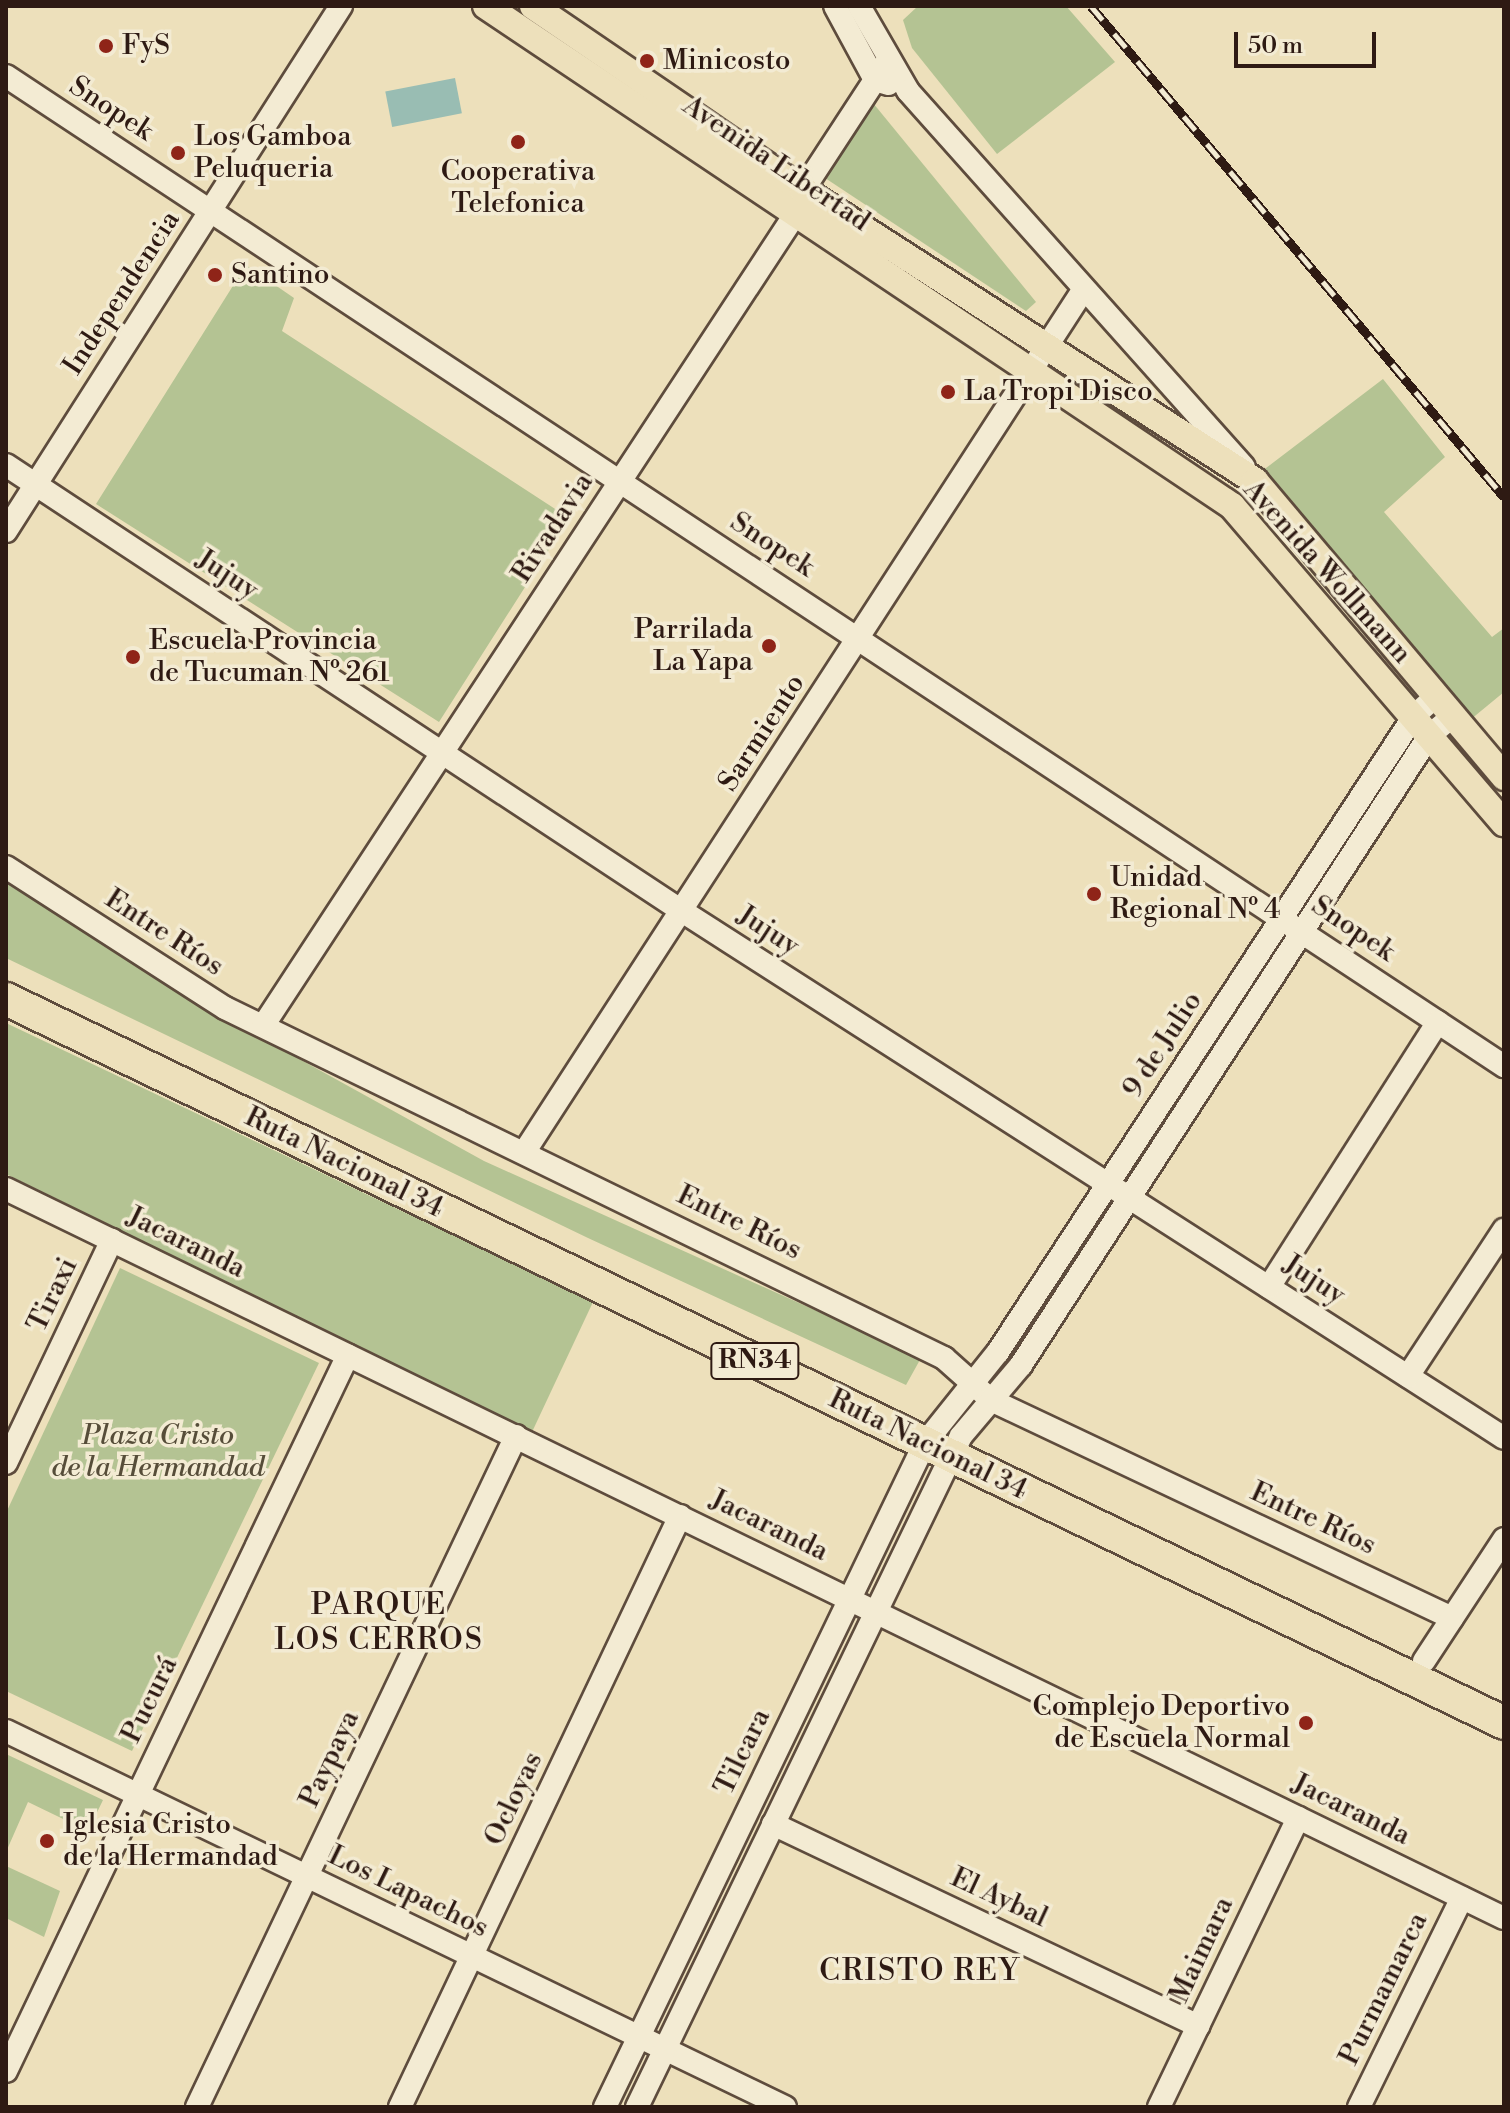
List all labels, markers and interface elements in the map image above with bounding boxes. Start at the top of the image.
scale bar [1238,16,1380,66]
place label: FyS [122,29,170,63]
text: 50 m [1248,31,1303,61]
marker: FyS [97,37,115,55]
place label: Minicosto [663,44,791,78]
marker: Minicosto [638,52,656,70]
street label: Snopek [63,69,159,149]
street label: Avenida Libertad [676,89,876,239]
place label: Los Gamboa Peluqueria [194,120,351,186]
marker: Cooperativa Telefonica [509,133,527,151]
marker: Los Gamboa Peluqueria [169,144,187,162]
place label: Cooperativa Telefonica [441,155,595,221]
street label: Independencia [57,205,187,381]
place label: Santino [231,258,330,292]
marker: Santino [206,266,224,284]
place label: La Tropi Disco [964,375,1153,409]
marker: La Tropi Disco [939,383,957,401]
street label: Rivadavia [505,467,601,589]
street label: Avenida Wollmann [1236,473,1418,671]
street label: Snopek [724,505,820,585]
street label: Jujuy [190,543,264,607]
place label: Parrilada La Yapa [634,613,753,679]
place label: Escuela Provincia de Tucuman Nº 261 [149,624,390,690]
marker: Parrilada La Yapa [760,637,778,655]
marker: Escuela Provincia de Tucuman Nº 261 [124,648,142,666]
street label: Sarmiento [712,668,812,798]
place label: Unidad Regional Nº 4 [1110,861,1280,927]
street label: Entre Ríos [99,882,229,984]
marker: Unidad Regional Nº 4 [1085,885,1103,903]
street label: Snopek [1305,889,1401,969]
street label: Jujuy [731,899,805,963]
street label: 9 de Julio [1116,986,1210,1104]
street label: Ruta Nacional 34 [239,1100,449,1226]
street label: Entre Ríos [671,1178,807,1268]
street label: Jacaranda [121,1200,251,1286]
street label: Jujuy [1277,1248,1351,1312]
street label: Tiraxi [21,1252,85,1338]
road number: RN34 [709,1339,801,1383]
street label: Ruta Nacional 34 [823,1382,1033,1508]
park label: Plaza Cristo de la Hermandad [51,1419,265,1485]
street label: Entre Ríos [1245,1475,1381,1563]
street label: Jacaranda [704,1483,834,1569]
district label: PARQUE LOS CERROS [274,1587,484,1658]
street label: Pucurá [115,1651,185,1749]
place label: Complejo Deportivo de Escuela Normal [1032,1690,1290,1756]
street label: Tilcara [708,1704,778,1800]
street label: Paypaya [293,1705,367,1813]
marker: Complejo Deportivo de Escuela Normal [1297,1714,1315,1732]
street label: Ocloyas [478,1747,550,1851]
street label: Jacaranda [1286,1767,1416,1853]
place label: Iglesia Cristo de la Hermandad [63,1808,278,1874]
marker: Iglesia Cristo de la Hermandad [38,1832,56,1850]
street label: Los Lapachos [322,1839,494,1945]
street label: El Aybal [945,1861,1053,1935]
street label: Maimara [1163,1892,1241,2008]
street label: Purmamarca [1333,1907,1435,2071]
district label: CRISTO REY [819,1953,1021,1989]

